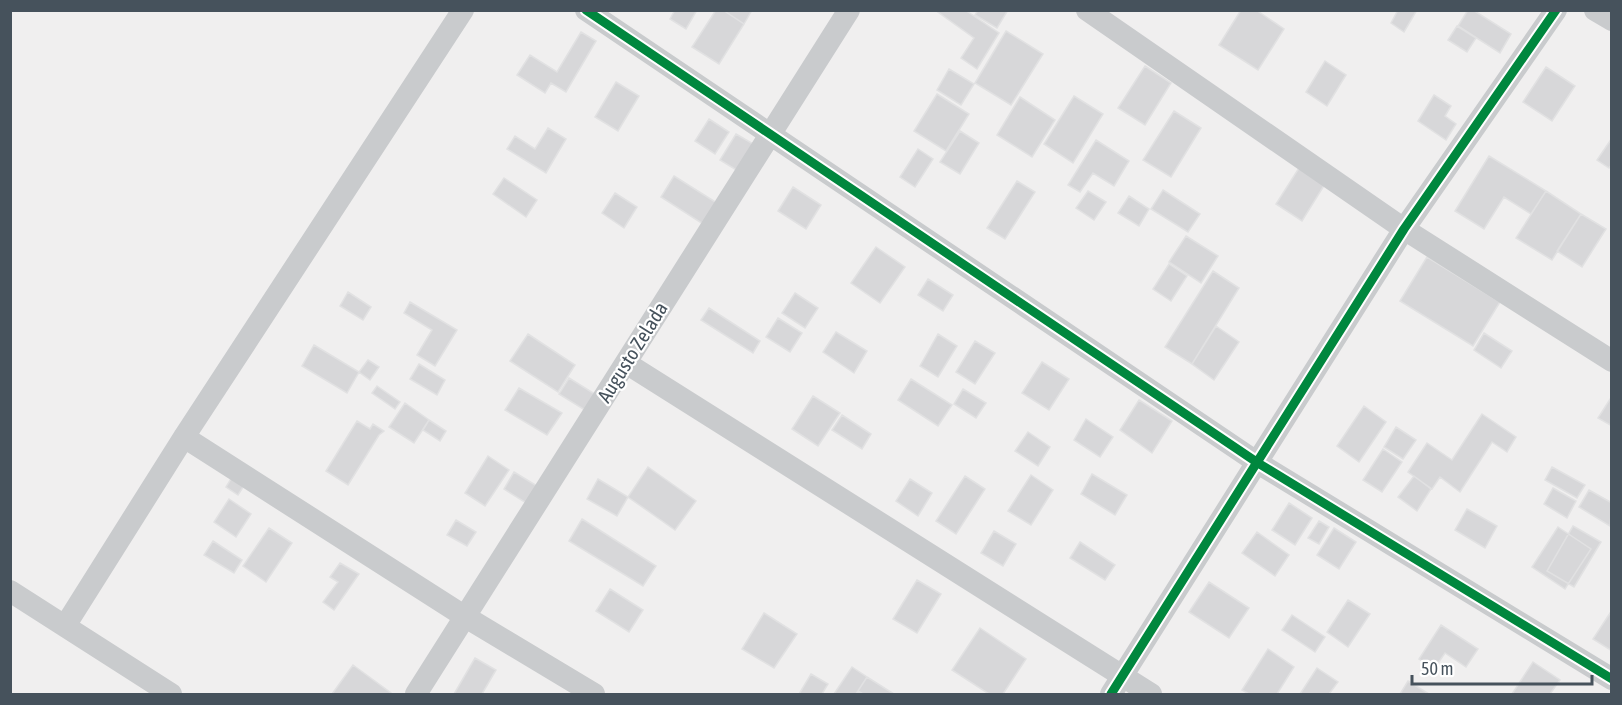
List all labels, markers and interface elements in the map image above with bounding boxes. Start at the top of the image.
street label: Augusto Zelada [592,298,672,406]
scale bar [1412,648,1592,686]
text: 50 m [1421,658,1453,679]

